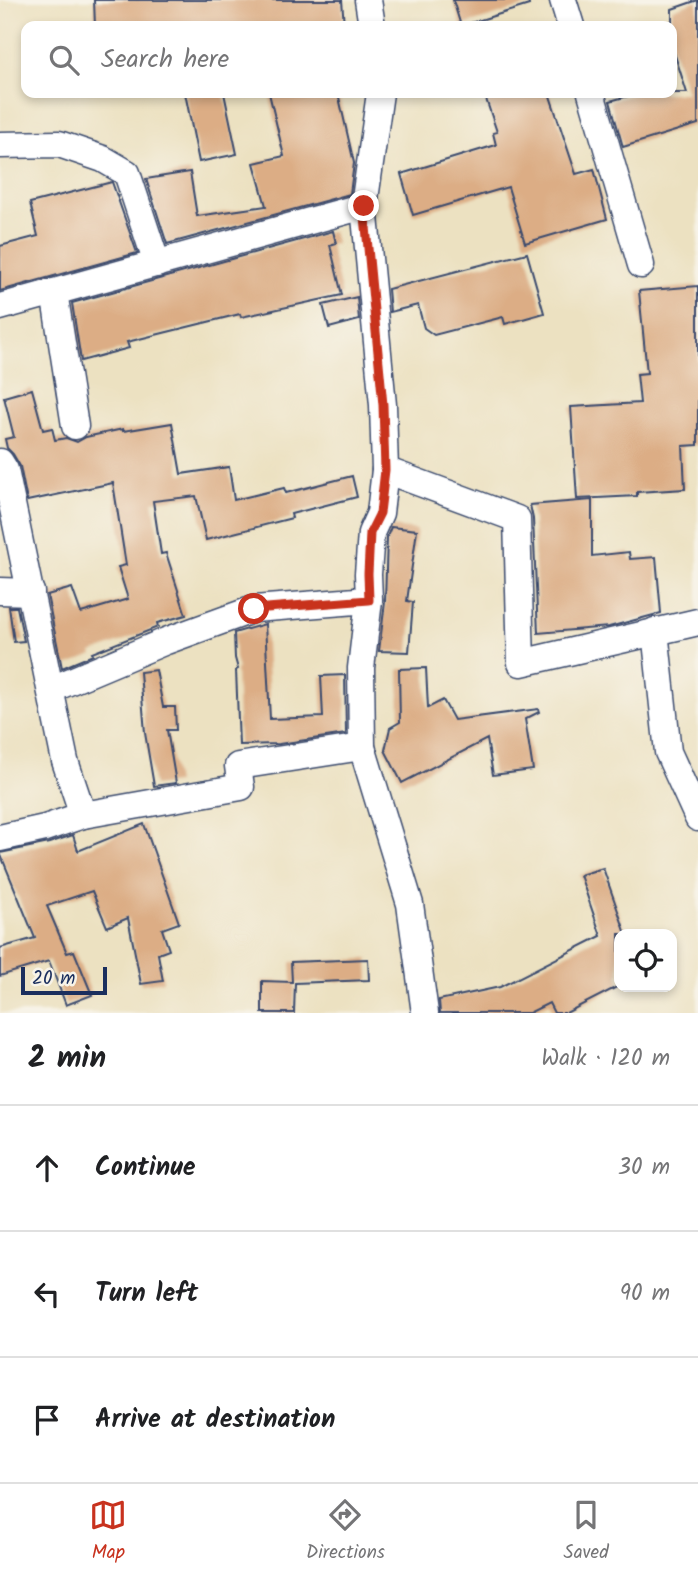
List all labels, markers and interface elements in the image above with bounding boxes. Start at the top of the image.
search box [21,21,677,98]
text: Search here [101,39,229,81]
icon: search [45,41,83,79]
route end [348,190,379,221]
route start [238,593,269,624]
map controls [614,929,677,992]
button: locate [614,929,677,992]
scale bar [21,964,107,996]
text: 20 m [32,964,75,994]
text: 2 min [28,1035,106,1083]
text: Walk · 120 m [541,1041,670,1077]
text: Continue [95,1147,196,1189]
icon: ahead [28,1149,66,1187]
text: 30 m [618,1150,670,1186]
text: Turn left [95,1273,198,1315]
icon: left [28,1275,66,1313]
text: 90 m [620,1276,670,1312]
text: Arrive at destination [95,1399,335,1441]
icon: arrive [28,1401,66,1439]
tab: Map [89,1496,127,1568]
tab: Directions [306,1496,385,1568]
tab: Saved [564,1496,609,1568]

